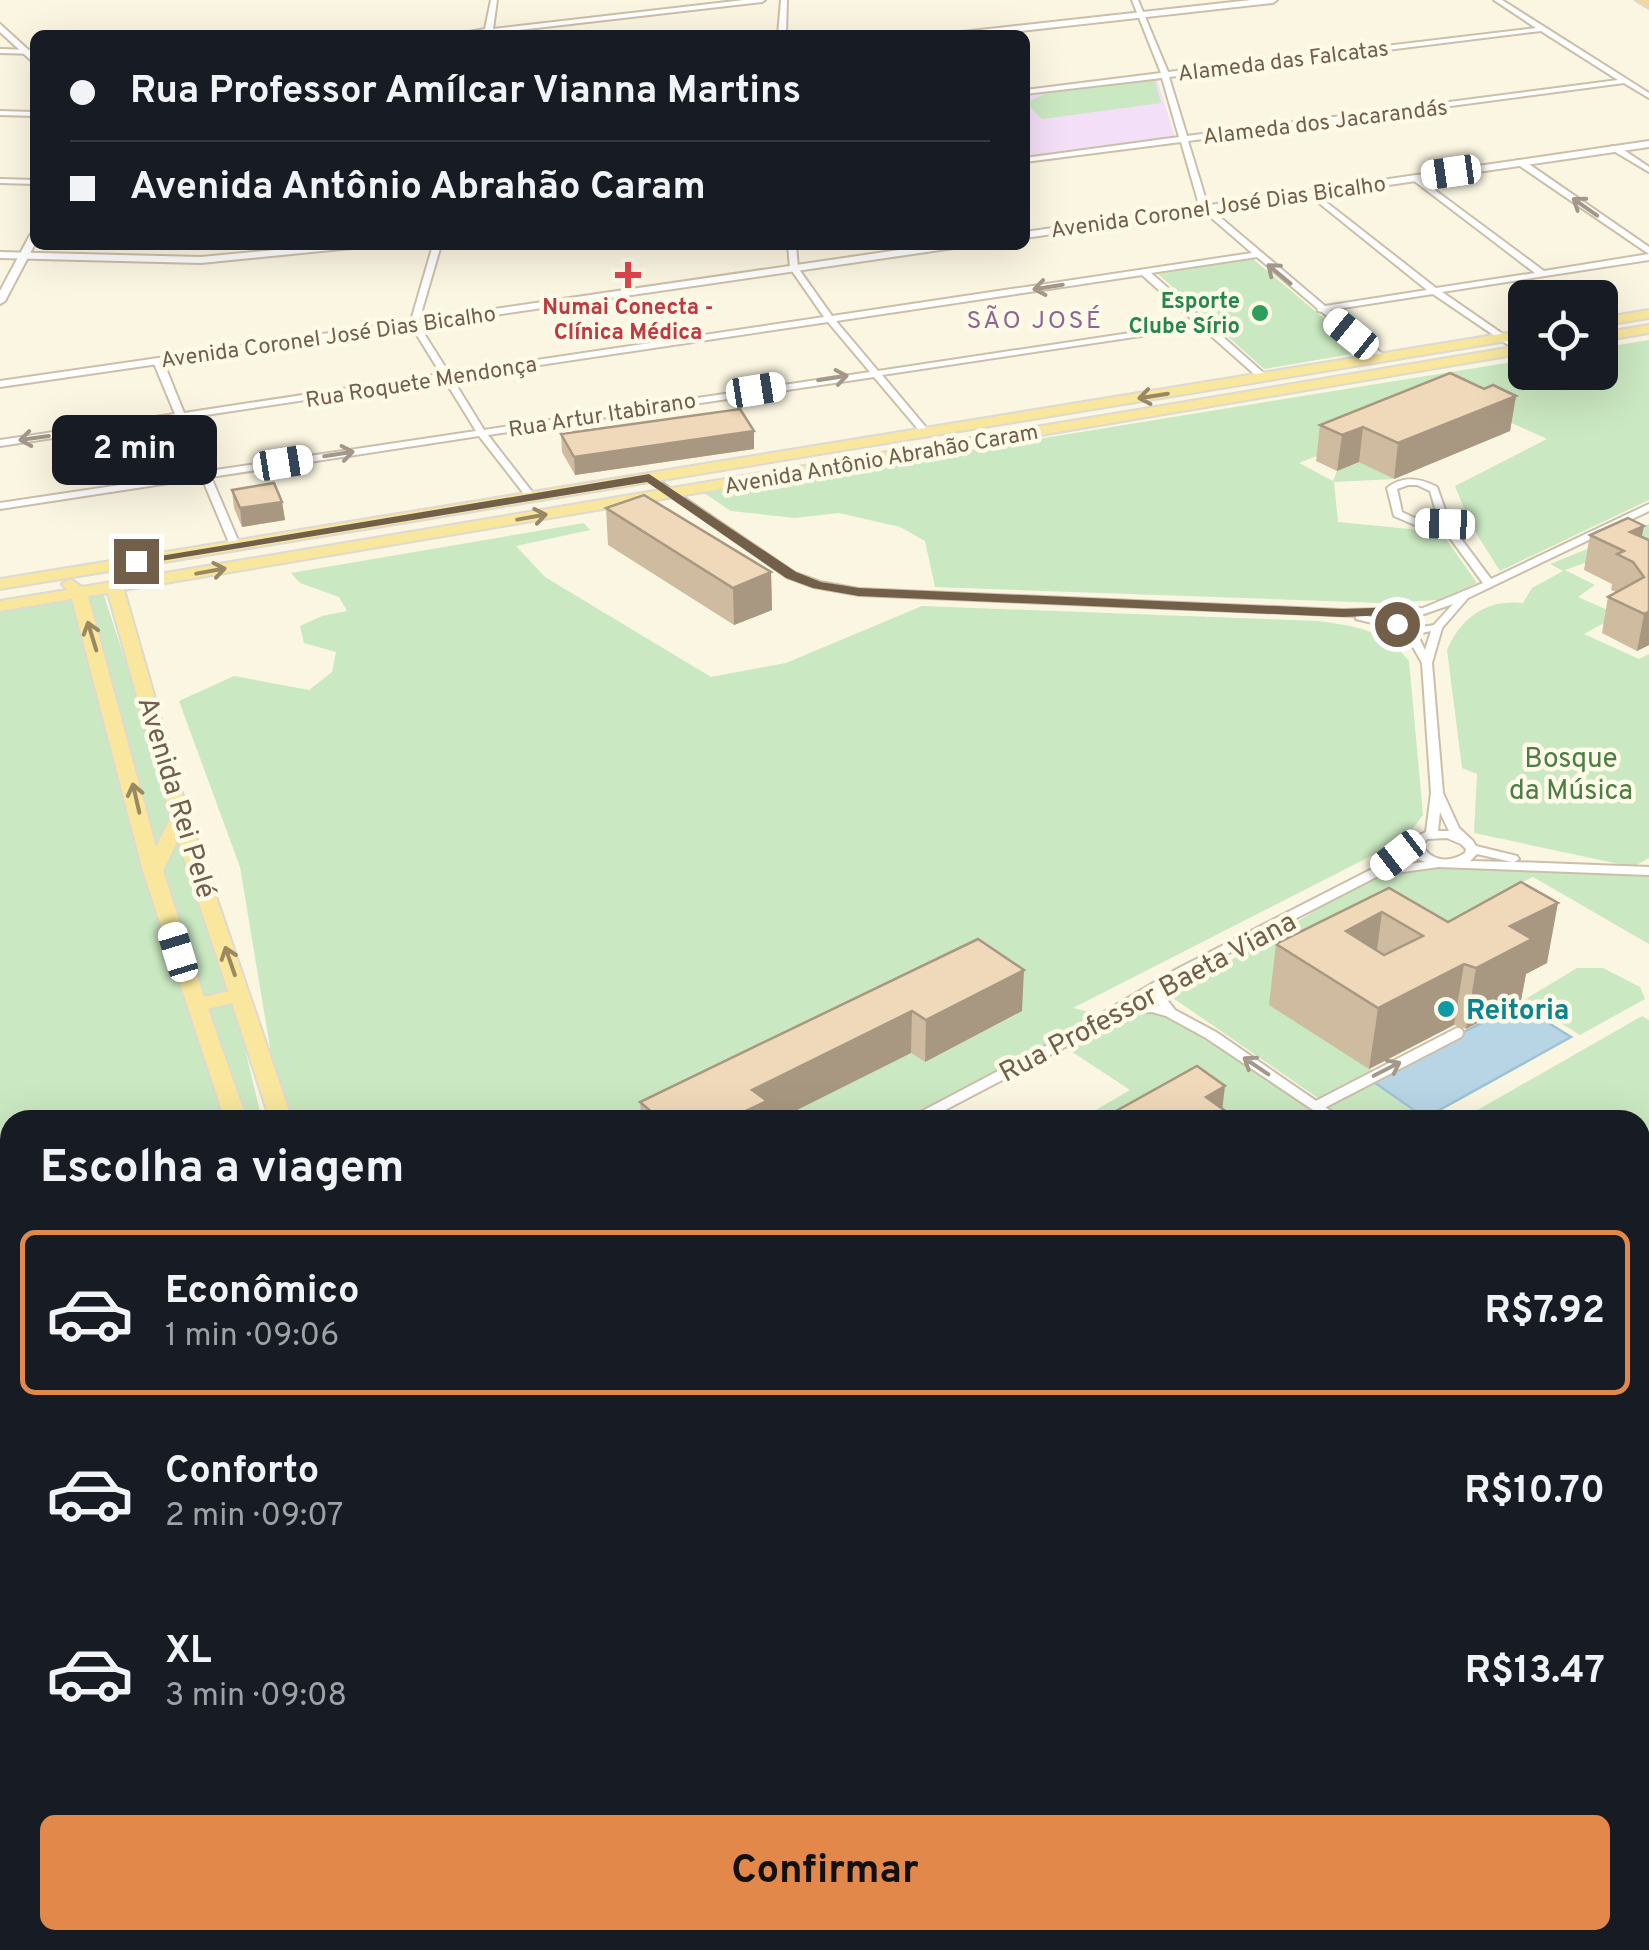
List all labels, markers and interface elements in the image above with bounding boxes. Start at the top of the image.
street label: Alameda das Falcatas [1176,36,1390,89]
text: Rua Professor Amílcar Vianna Martins [130,68,801,117]
street label: Alameda dos Jacarandás [1201,95,1449,152]
car [1419,153,1483,191]
text: Avenida Antônio Abrahão Caram [130,164,706,213]
street label: Avenida Coronel José Dias Bicalho [1049,172,1388,245]
one-way arrow [1571,197,1599,218]
marker: Numai Conecta - Clínica Médica [615,262,641,288]
one-way arrow [1267,264,1293,286]
one-way arrow [1032,278,1065,296]
map controls [1508,280,1618,390]
button: locate [1508,280,1618,390]
place label: Esporte Clube Sírio [1128,289,1240,341]
place label: Numai Conecta - Clínica Médica [542,295,714,347]
street label: Avenida Coronel José Dias Bicalho [159,302,498,375]
marker: Esporte Clube Sírio [1249,302,1271,324]
car [1318,303,1384,365]
district label: SÃO JOSÉ [967,305,1103,338]
street label: Rua Roquete Mendonça [304,352,539,415]
one-way arrow [816,368,848,387]
car [724,370,788,410]
one-way arrow [1137,387,1169,405]
street label: Rua Artur Itabirano [507,388,698,445]
callout: 2 min [54,416,218,486]
street label: Avenida Antônio Abrahão Caram [722,420,1041,501]
one-way arrow [18,430,51,448]
text: 2 min [93,430,176,470]
car [251,443,315,483]
one-way arrow [322,445,354,463]
one-way arrow [515,507,547,526]
car [1414,508,1476,540]
route end [114,539,159,584]
one-way arrow [194,561,227,580]
route start [1375,602,1420,647]
one-way arrow [82,621,100,653]
street label: Avenida Rei Pelé [127,693,223,903]
park label: Bosque da Música [1509,742,1633,810]
one-way arrow [126,783,144,815]
car [1365,825,1431,885]
street label: Rua Professor Baeta Viana [994,905,1303,1092]
car [155,919,201,985]
one-way arrow [219,945,237,977]
place label: Reitoria [1466,994,1569,1030]
marker: Reitoria [1435,998,1457,1020]
one-way arrow [1243,1055,1271,1076]
one-way arrow [1372,1059,1402,1078]
text: Escolha a viagem [40,1141,405,1198]
icon: car [45,1268,135,1358]
text: Econômico [165,1268,360,1317]
text: R$7.92 [1484,1288,1605,1337]
text: 1 min · 09:06 [165,1317,339,1357]
icon: car [45,1448,135,1538]
text: Conforto [165,1448,319,1497]
text: R$10.70 [1464,1468,1605,1517]
text: 2 min · 09:07 [165,1497,344,1537]
icon: car [45,1628,135,1718]
text: XL [165,1628,212,1677]
text: R$13.47 [1465,1648,1605,1697]
text: 3 min · 09:08 [165,1677,347,1717]
button: Confirmar [40,1815,1610,1930]

